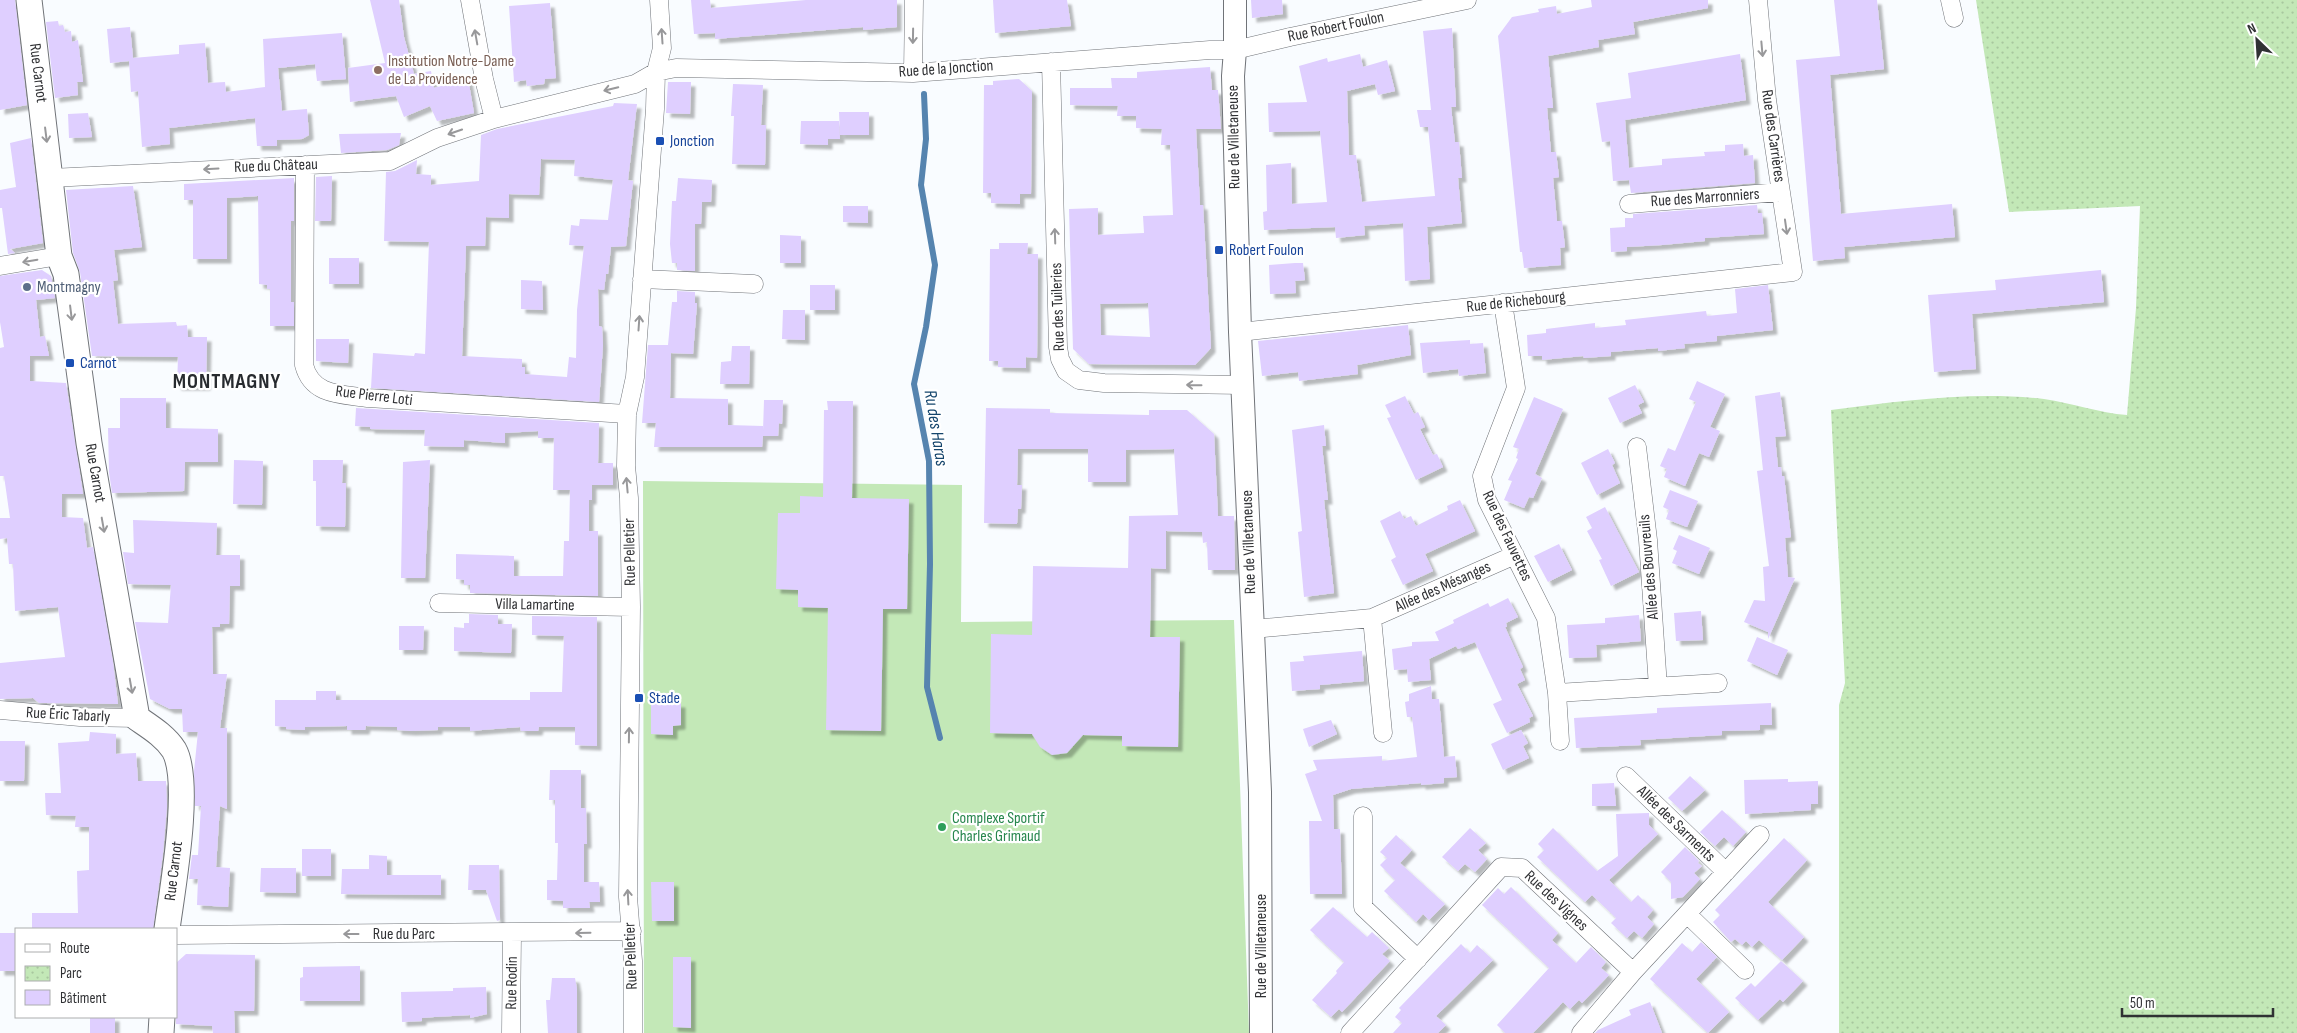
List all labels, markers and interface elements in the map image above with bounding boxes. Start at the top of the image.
street label: Rue Robert Foulon [1286,8,1386,46]
north arrow [2232,15,2282,65]
text: N [2245,19,2259,38]
one-way arrow [657,28,666,44]
one-way arrow [909,28,918,44]
one-way arrow [471,29,481,45]
one-way arrow [1758,40,1767,56]
street label: Rue Carnot [25,42,51,104]
place label: Institution Notre-Dame de La Providence [388,52,514,89]
street label: Rue de la Jonction [898,56,994,82]
marker: Institution Notre-Dame de La Providence [372,64,384,76]
one-way arrow [604,85,620,94]
street label: Rue de Villetaneuse [1224,85,1244,189]
street label: Rue des Carrières [1757,89,1789,184]
one-way arrow [41,127,51,143]
one-way arrow [447,128,463,137]
place label: Jonction [669,132,714,151]
marker: Jonction [654,135,666,147]
street label: Rue du Château [234,155,318,177]
one-way arrow [203,165,219,174]
street label: Rue des Marronniers [1650,185,1760,211]
one-way arrow [1781,219,1791,235]
one-way arrow [1050,228,1060,244]
place label: Robert Foulon [1229,241,1304,260]
marker: Robert Foulon [1213,244,1225,256]
one-way arrow [22,256,38,266]
street label: Rue des Tuileries [1047,262,1069,352]
place label: Montmagny [37,278,101,297]
marker: Montmagny [21,281,33,293]
street label: Rue de Richebourg [1466,287,1566,317]
one-way arrow [66,305,76,321]
one-way arrow [634,315,643,331]
place label: Carnot [80,354,117,373]
marker: Carnot [64,357,76,369]
district label: MONTMAGNY [173,369,281,394]
one-way arrow [1186,380,1202,390]
street label: Rue Pierre Loti [334,382,414,410]
water label: Ru des Haras [920,389,952,468]
street label: Rue Carnot [80,442,110,504]
one-way arrow [623,477,632,493]
street label: Rue des Fauvettes [1478,488,1536,584]
street label: Rue de Villetaneuse [1238,490,1260,594]
street label: Allée des Bouvreuils [1635,513,1663,621]
one-way arrow [99,517,109,533]
street label: Rue Pelletier [620,518,640,586]
street label: Allée des Mésanges [1391,557,1494,617]
street label: Villa Lamartine [495,595,575,615]
one-way arrow [126,677,136,693]
place label: Stade [649,689,680,708]
marker: Stade [633,692,645,704]
street label: Rue Éric Tabarly [25,703,111,727]
one-way arrow [624,727,634,743]
street label: Allée des Sarments [1632,781,1719,866]
place label: Complexe Sportif Charles Grimaud [952,809,1045,846]
marker: Complexe Sportif Charles Grimaud [936,821,948,833]
street label: Rue Carnot [161,840,187,902]
street label: Rue des Vignes [1520,867,1592,935]
one-way arrow [624,889,633,905]
street label: Rue de Villetaneuse [1252,894,1271,998]
street label: Rue Pelletier [620,922,642,990]
street label: Rue du Parc [373,925,435,944]
legend [15,928,178,1018]
one-way arrow [576,928,592,937]
one-way arrow [343,929,360,939]
text: Route [60,939,90,958]
street label: Rue Rodin [502,956,522,1010]
text: Parc [60,964,82,983]
scale bar [2122,986,2273,1018]
text: Bâtiment [60,989,107,1008]
text: 50 m [2130,994,2155,1013]

